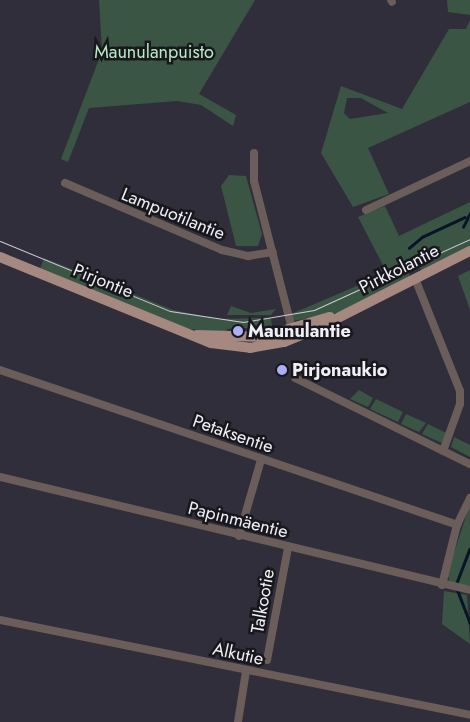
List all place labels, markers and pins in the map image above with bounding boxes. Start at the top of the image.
place label: Maunulantie [248,320,351,342]
marker: Maunulantie [232,325,244,337]
place label: Pirjonaukio [292,359,387,381]
marker: Pirjonaukio [276,364,288,376]

